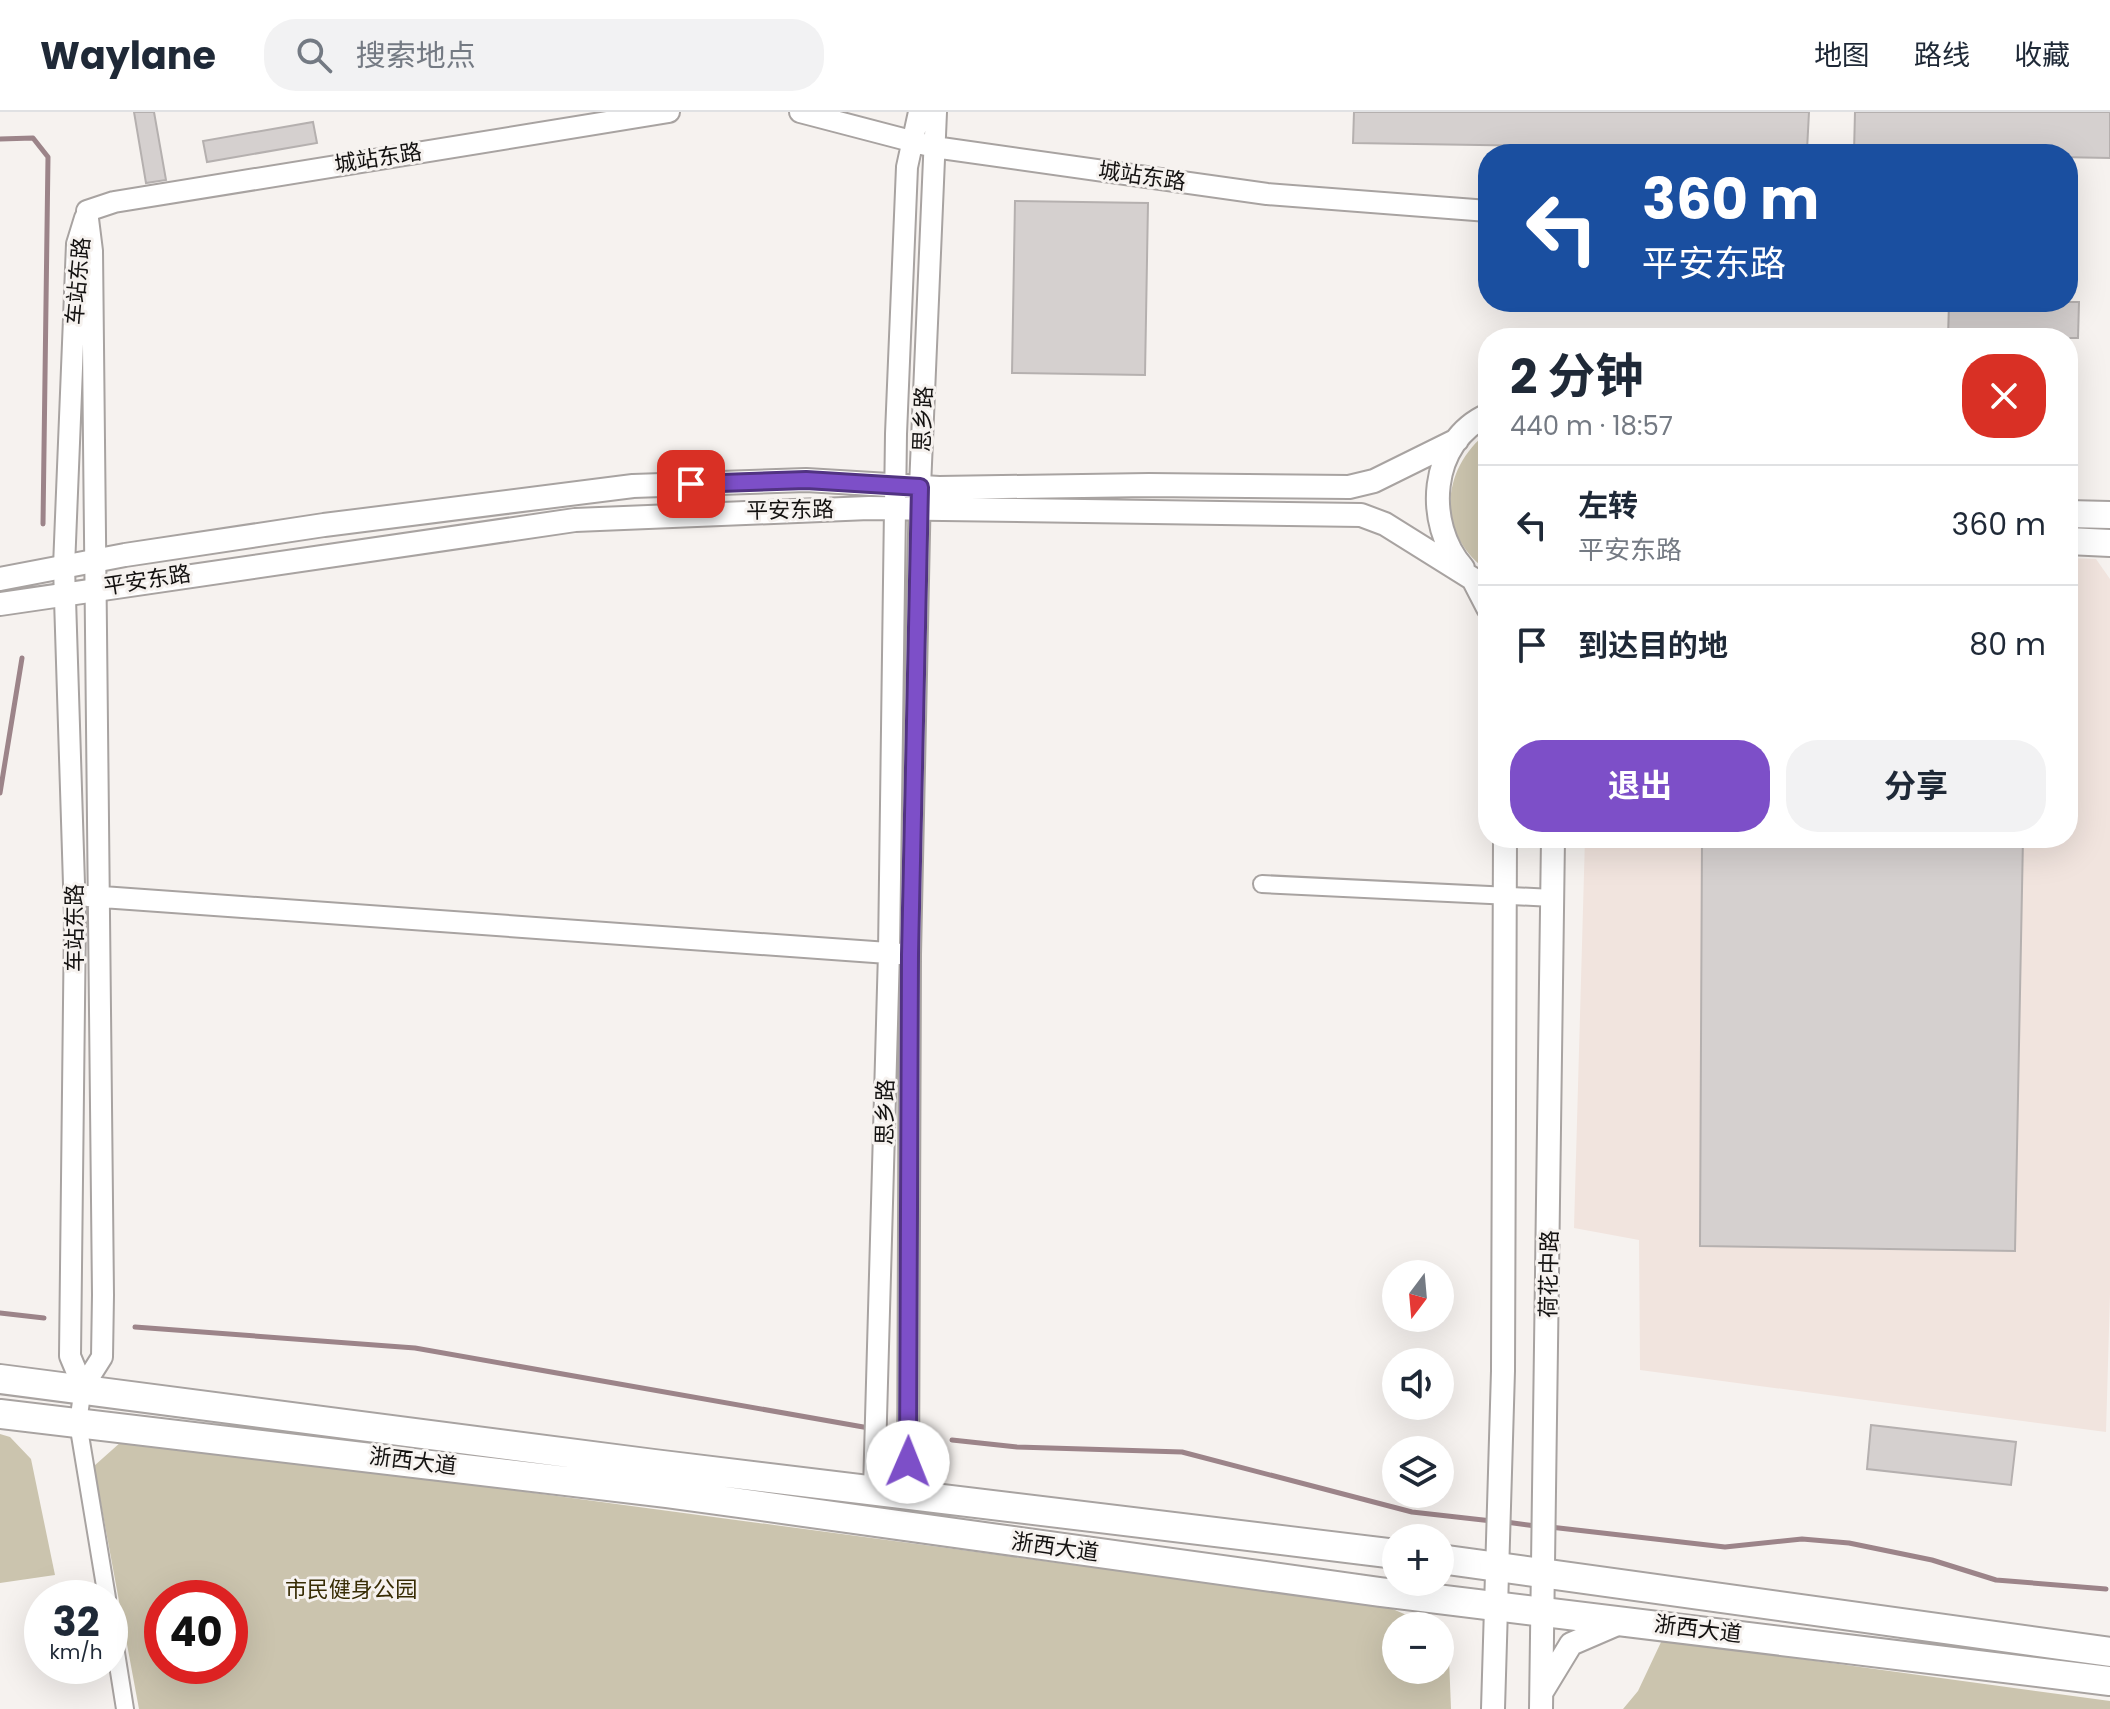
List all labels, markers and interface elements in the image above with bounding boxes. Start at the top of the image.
search box [264,19,824,91]
text: Waylane [40,29,216,82]
icon: search [292,33,336,77]
text: 搜索地点 [356,34,476,77]
text: 地图 [1814,36,1870,75]
text: 路线 [1914,36,1970,75]
text: 收藏 [2014,36,2070,75]
street label: 城站东路 [332,136,424,180]
street label: 城站东路 [1096,155,1188,197]
text: 360 m [1642,160,1819,239]
icon: left [1510,176,1614,280]
street label: 车站东路 [59,236,97,326]
text: 平安东路 [1642,238,1786,289]
text: 2 分钟 [1510,343,1644,410]
button: close [1962,354,2046,438]
street label: 思乡路 [906,385,940,453]
text: 440 m · 18:57 [1510,408,1673,444]
pin [657,450,725,518]
icon: arrive [669,462,713,506]
text: 左转 [1578,484,1638,527]
street label: 平安东路 [746,494,834,526]
icon: left [1510,503,1554,547]
text: 360 m [1952,503,2046,546]
text: 平安东路 [1578,532,1682,568]
street label: 平安东路 [101,558,193,602]
icon: arrive [1510,623,1554,667]
text: 80 m [1969,623,2046,666]
text: 到达目的地 [1578,624,1728,667]
button: 退出 [1510,740,1770,832]
button: 分享 [1786,740,2046,832]
street label: 车站东路 [59,884,90,972]
street label: 思乡路 [869,1079,901,1145]
street label: 荷花中路 [1533,1230,1565,1318]
north arrow [1382,1260,1454,1332]
map controls [1382,1260,1454,1684]
button: sound [1382,1348,1454,1420]
position arrow [866,1420,950,1504]
button: layers [1382,1436,1454,1508]
street label: 浙西大道 [367,1440,459,1482]
button: + [1382,1524,1454,1596]
street label: 浙西大道 [1009,1526,1101,1568]
park label: 市民健身公园 [285,1574,417,1605]
speed limit sign: 40 [144,1580,248,1684]
text: 32 [52,1594,100,1650]
street label: 浙西大道 [1652,1608,1744,1650]
button: − [1382,1612,1454,1684]
text: km/h [49,1638,103,1666]

